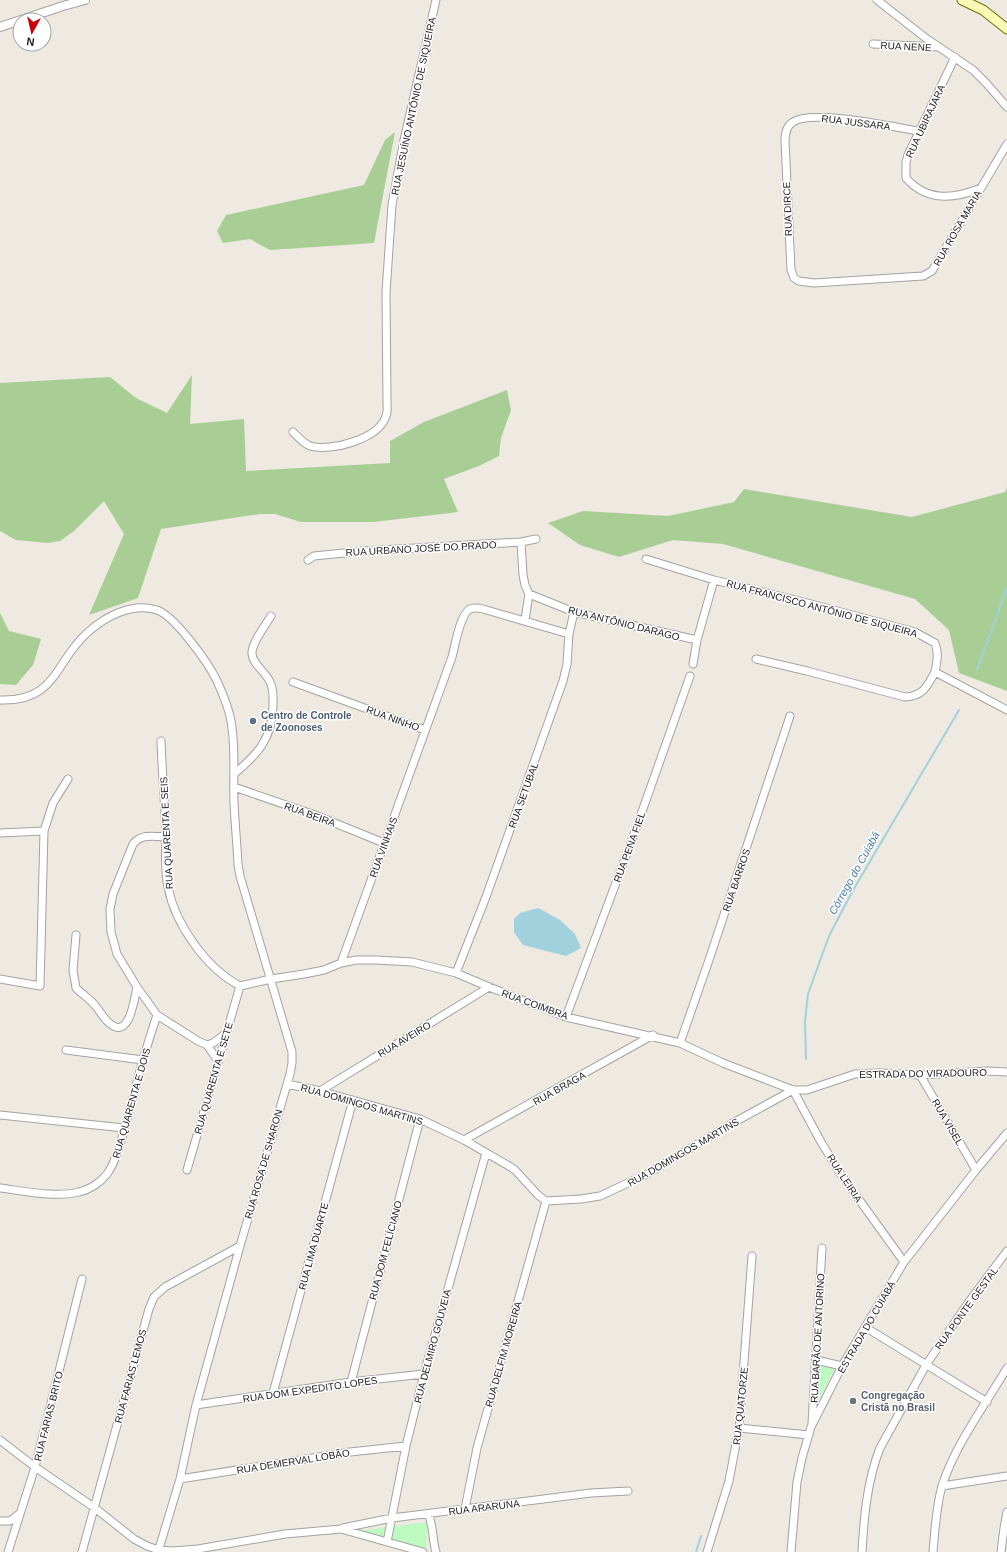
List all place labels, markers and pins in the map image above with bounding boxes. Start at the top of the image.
place label: Centro de Controle de Zoonoses [261,710,352,733]
marker: Centro de Controle de Zoonoses [248,716,258,726]
place label: Congregação Cristã no Brasil [861,1390,935,1413]
marker: Congregação Cristã no Brasil [848,1396,858,1406]

